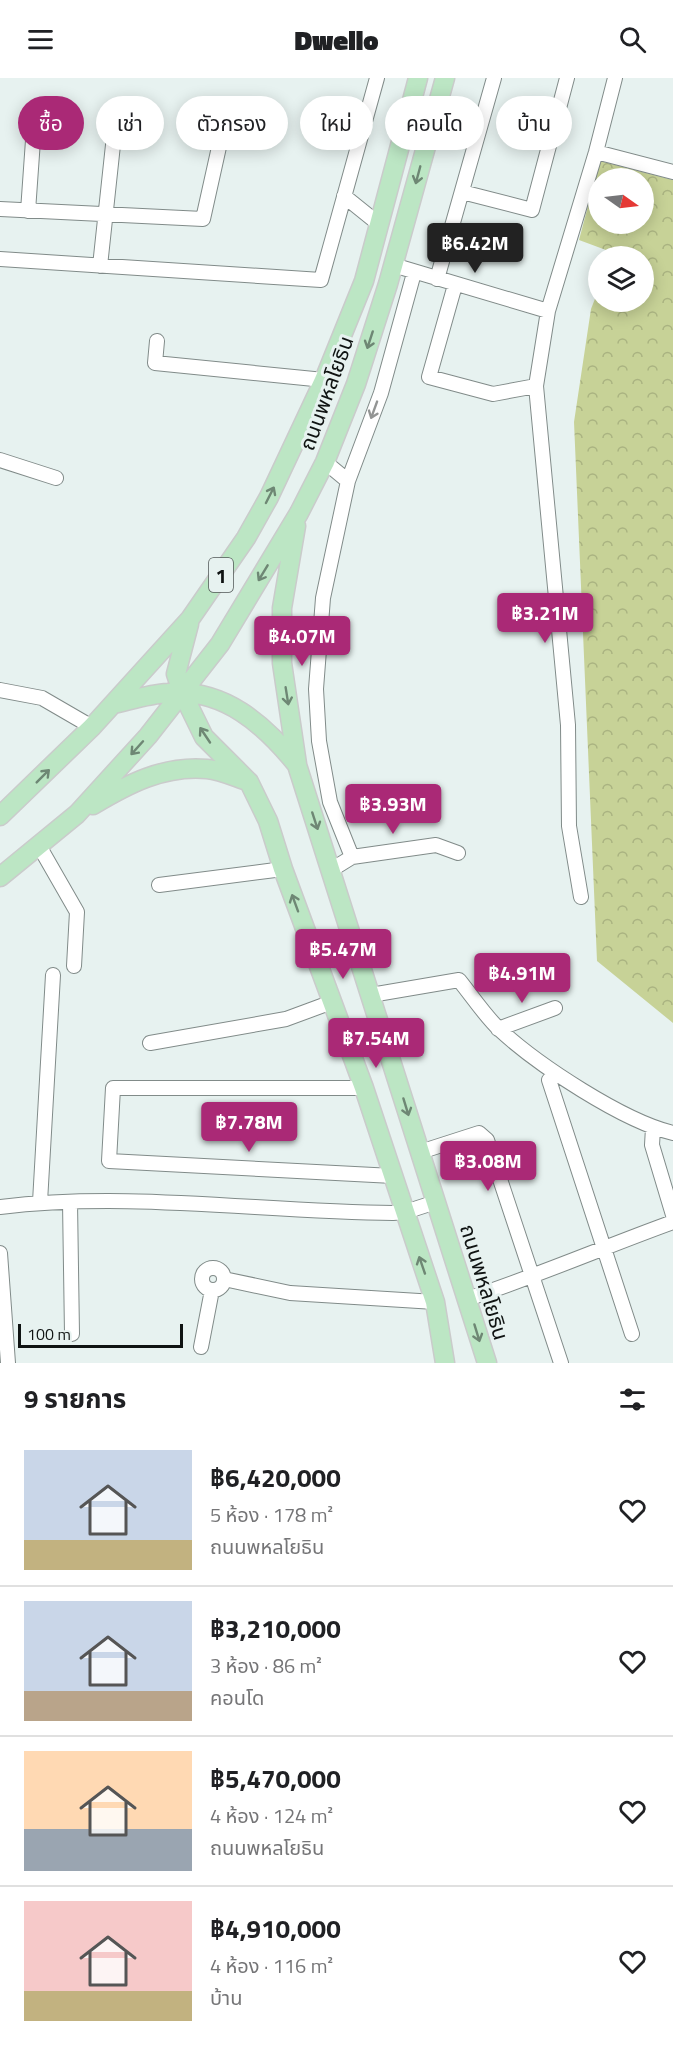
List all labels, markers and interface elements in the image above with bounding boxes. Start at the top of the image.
text: Dwello [294,19,379,60]
icon: menu [24,23,57,56]
icon: search [616,23,649,56]
chip: ซื้อ [18,96,84,150]
chip: เช่า [96,96,164,150]
chip: ตัวกรอง [176,96,288,150]
chip: ใหม่ [300,96,373,150]
chip: คอนโด [385,96,484,150]
chip: บ้าน [496,96,572,150]
one-way arrow [412,165,423,184]
north arrow [588,168,654,234]
map controls [588,168,654,312]
pin: ฿6.42M [426,223,524,274]
text: ฿6.42M [441,227,509,258]
button: layers [588,246,654,312]
one-way arrow [364,330,375,349]
street label: ถนนพหลโยธิน [290,331,362,455]
one-way arrow [368,400,379,419]
one-way arrow [264,487,276,504]
road number: 1 [209,558,233,592]
one-way arrow [256,564,268,581]
pin: ฿3.21M [496,593,594,644]
text: ฿3.21M [511,597,579,628]
pin: ฿4.07M [253,616,351,667]
text: ฿4.07M [268,620,336,651]
one-way arrow [282,685,293,705]
one-way arrow [199,727,211,743]
one-way arrow [130,740,144,755]
one-way arrow [35,769,50,783]
pin: ฿3.93M [344,784,442,835]
text: ฿3.93M [359,788,427,819]
one-way arrow [310,811,321,830]
one-way arrow [289,894,300,913]
pin: ฿5.47M [294,929,392,980]
text: ฿5.47M [309,933,377,964]
pin: ฿4.91M [473,953,571,1004]
text: ฿4.91M [488,957,556,988]
pin: ฿7.54M [327,1018,425,1069]
text: ฿7.54M [342,1022,410,1053]
one-way arrow [401,1097,412,1116]
pin: ฿7.78M [200,1102,298,1153]
text: ฿7.78M [215,1106,283,1137]
pin: ฿3.08M [439,1141,537,1192]
text: ฿3.08M [454,1145,522,1176]
street label: ถนนพหลโยธิน [452,1220,518,1344]
one-way arrow [416,1256,427,1275]
scale bar [18,1321,183,1348]
text: 100 m [27,1322,71,1346]
one-way arrow [472,1323,483,1342]
text: 9 รายการ [24,1379,126,1418]
icon: filters [616,1383,649,1416]
text: ฿6,420,000 [210,1458,341,1497]
icon: home [72,1474,144,1546]
icon: heart [616,1494,649,1527]
text: 5 ห้อง · 178 m² [210,1499,333,1530]
text: ถนนพหลโยธิน [210,1531,324,1562]
text: ฿3,210,000 [210,1609,341,1648]
icon: home [72,1625,144,1697]
icon: heart [616,1645,649,1678]
text: 3 ห้อง · 86 m² [210,1650,322,1681]
text: คอนโด [210,1682,264,1713]
text: ฿5,470,000 [210,1759,341,1798]
icon: home [72,1775,144,1847]
icon: heart [616,1795,649,1828]
text: 4 ห้อง · 124 m² [210,1800,333,1831]
text: ถนนพหลโยธิน [210,1832,324,1863]
text: ฿4,910,000 [210,1909,341,1948]
icon: home [72,1925,144,1997]
icon: heart [616,1945,649,1978]
text: 4 ห้อง · 116 m² [210,1950,333,1981]
text: บ้าน [210,1982,242,2013]

